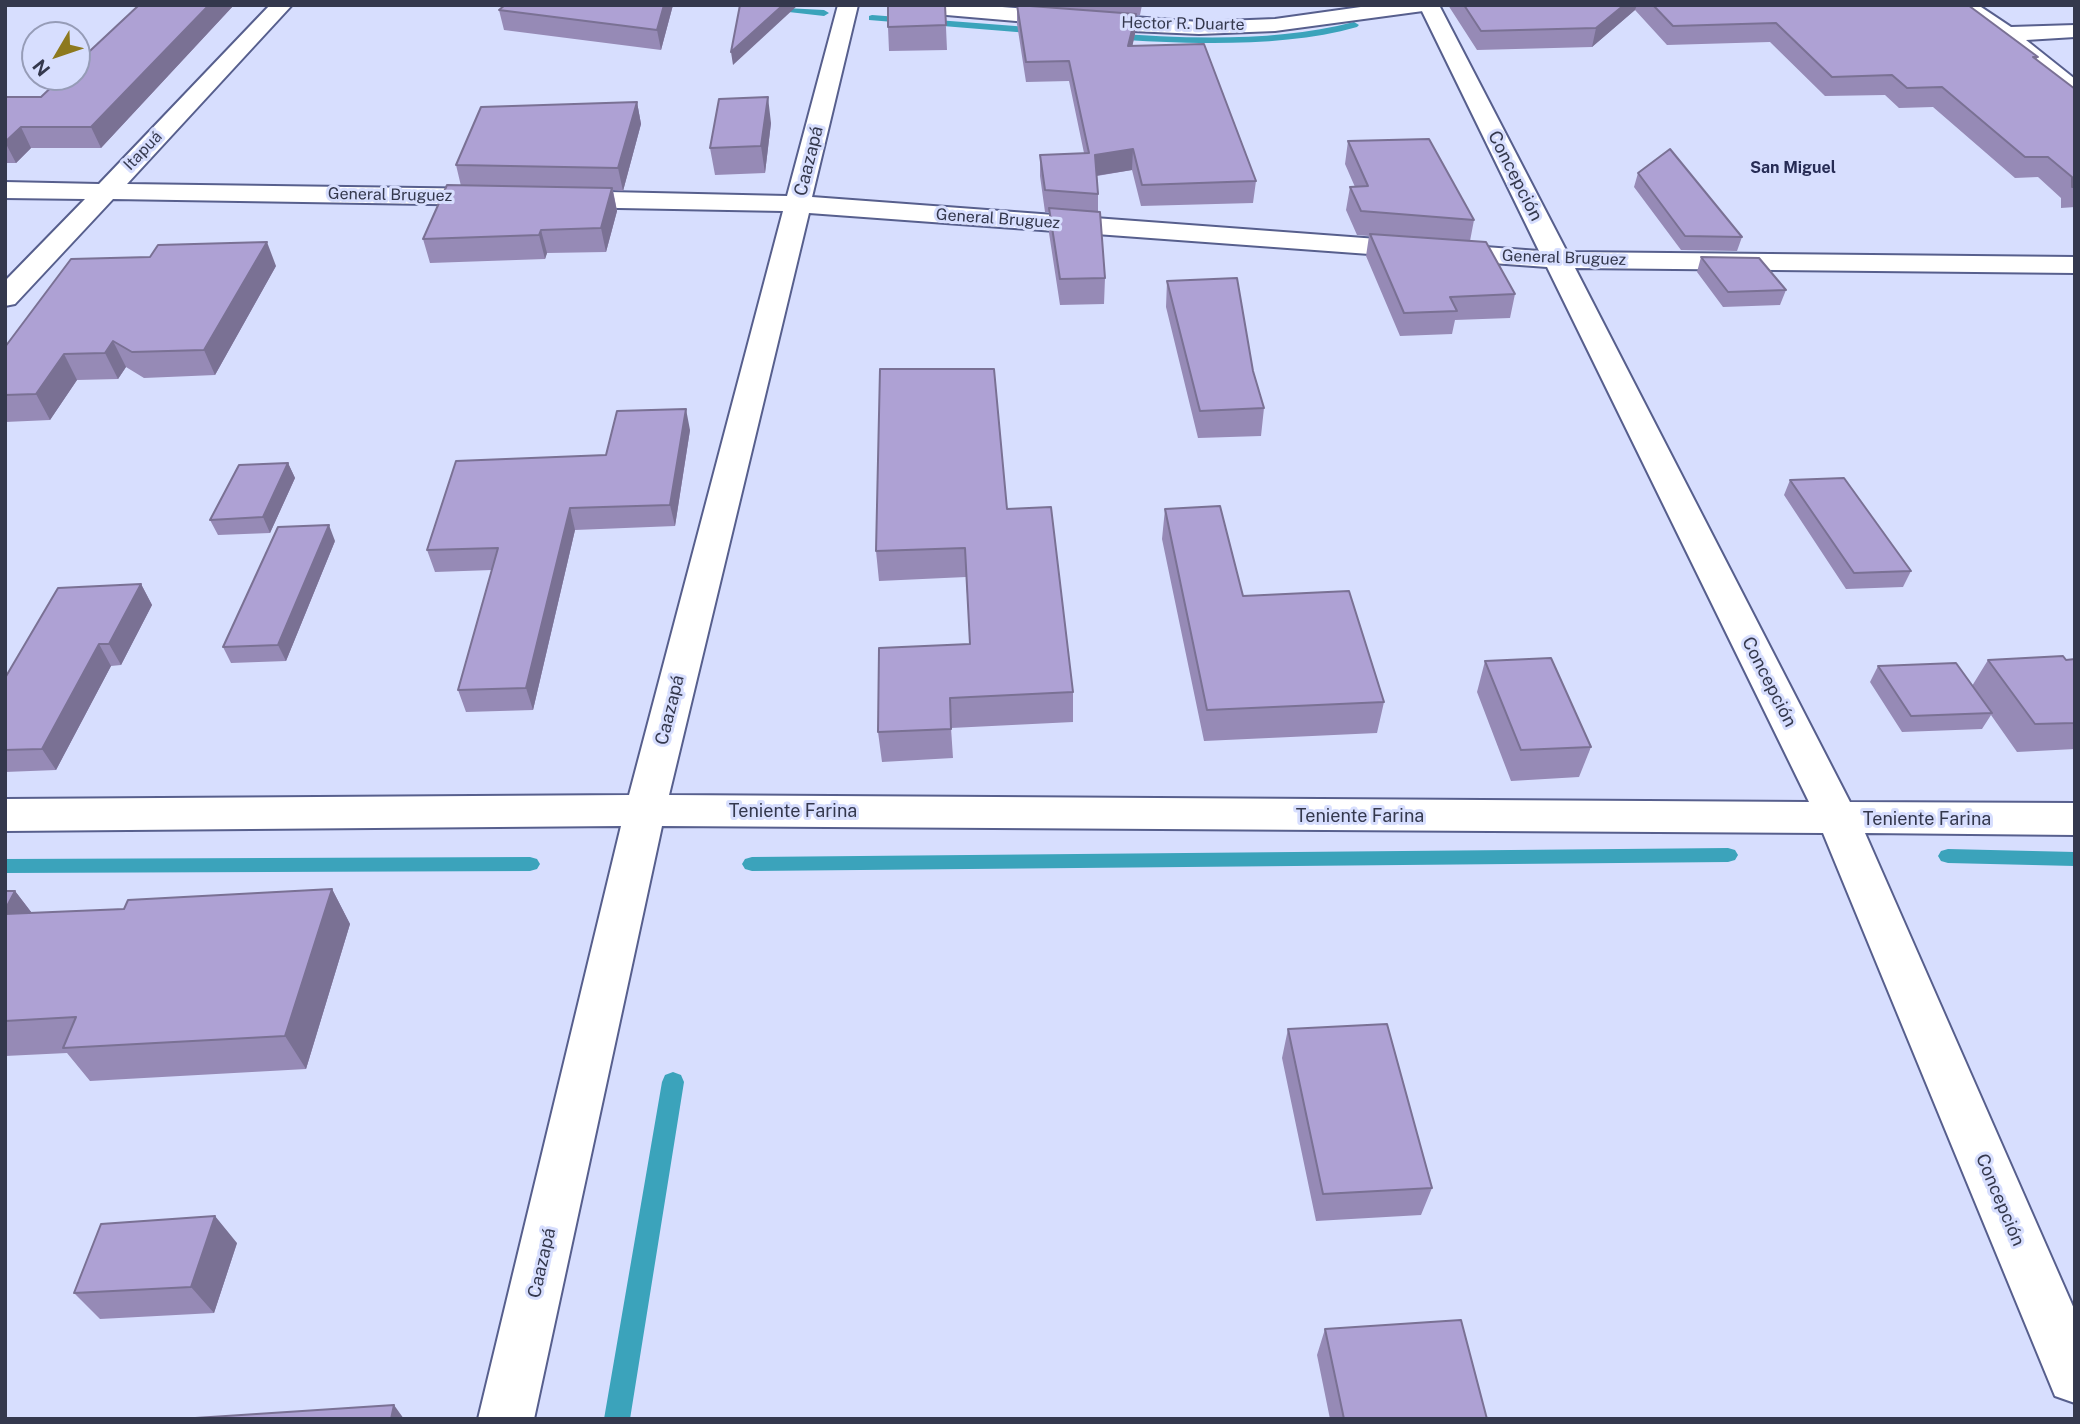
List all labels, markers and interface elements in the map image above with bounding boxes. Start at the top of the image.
street label: Hector R. Duarte [1121,13,1245,35]
north arrow [21,21,91,91]
text: N [28,55,54,81]
street label: Caazapá [790,124,828,198]
street label: Itapuá [120,127,166,175]
street label: Concepción [1483,127,1547,225]
district label: San Miguel [1750,158,1836,178]
street label: General Bruguez [328,184,452,206]
street label: General Bruguez [935,205,1061,233]
street label: General Bruguez [1501,246,1627,270]
street label: Concepción [1737,633,1801,731]
street label: Caazapá [651,673,689,747]
street label: Teniente Farina [729,800,857,822]
street label: Teniente Farina [1296,805,1424,827]
street label: Teniente Farina [1863,808,1991,830]
street label: Concepción [1971,1151,2029,1249]
street label: Caazapá [523,1226,561,1300]

